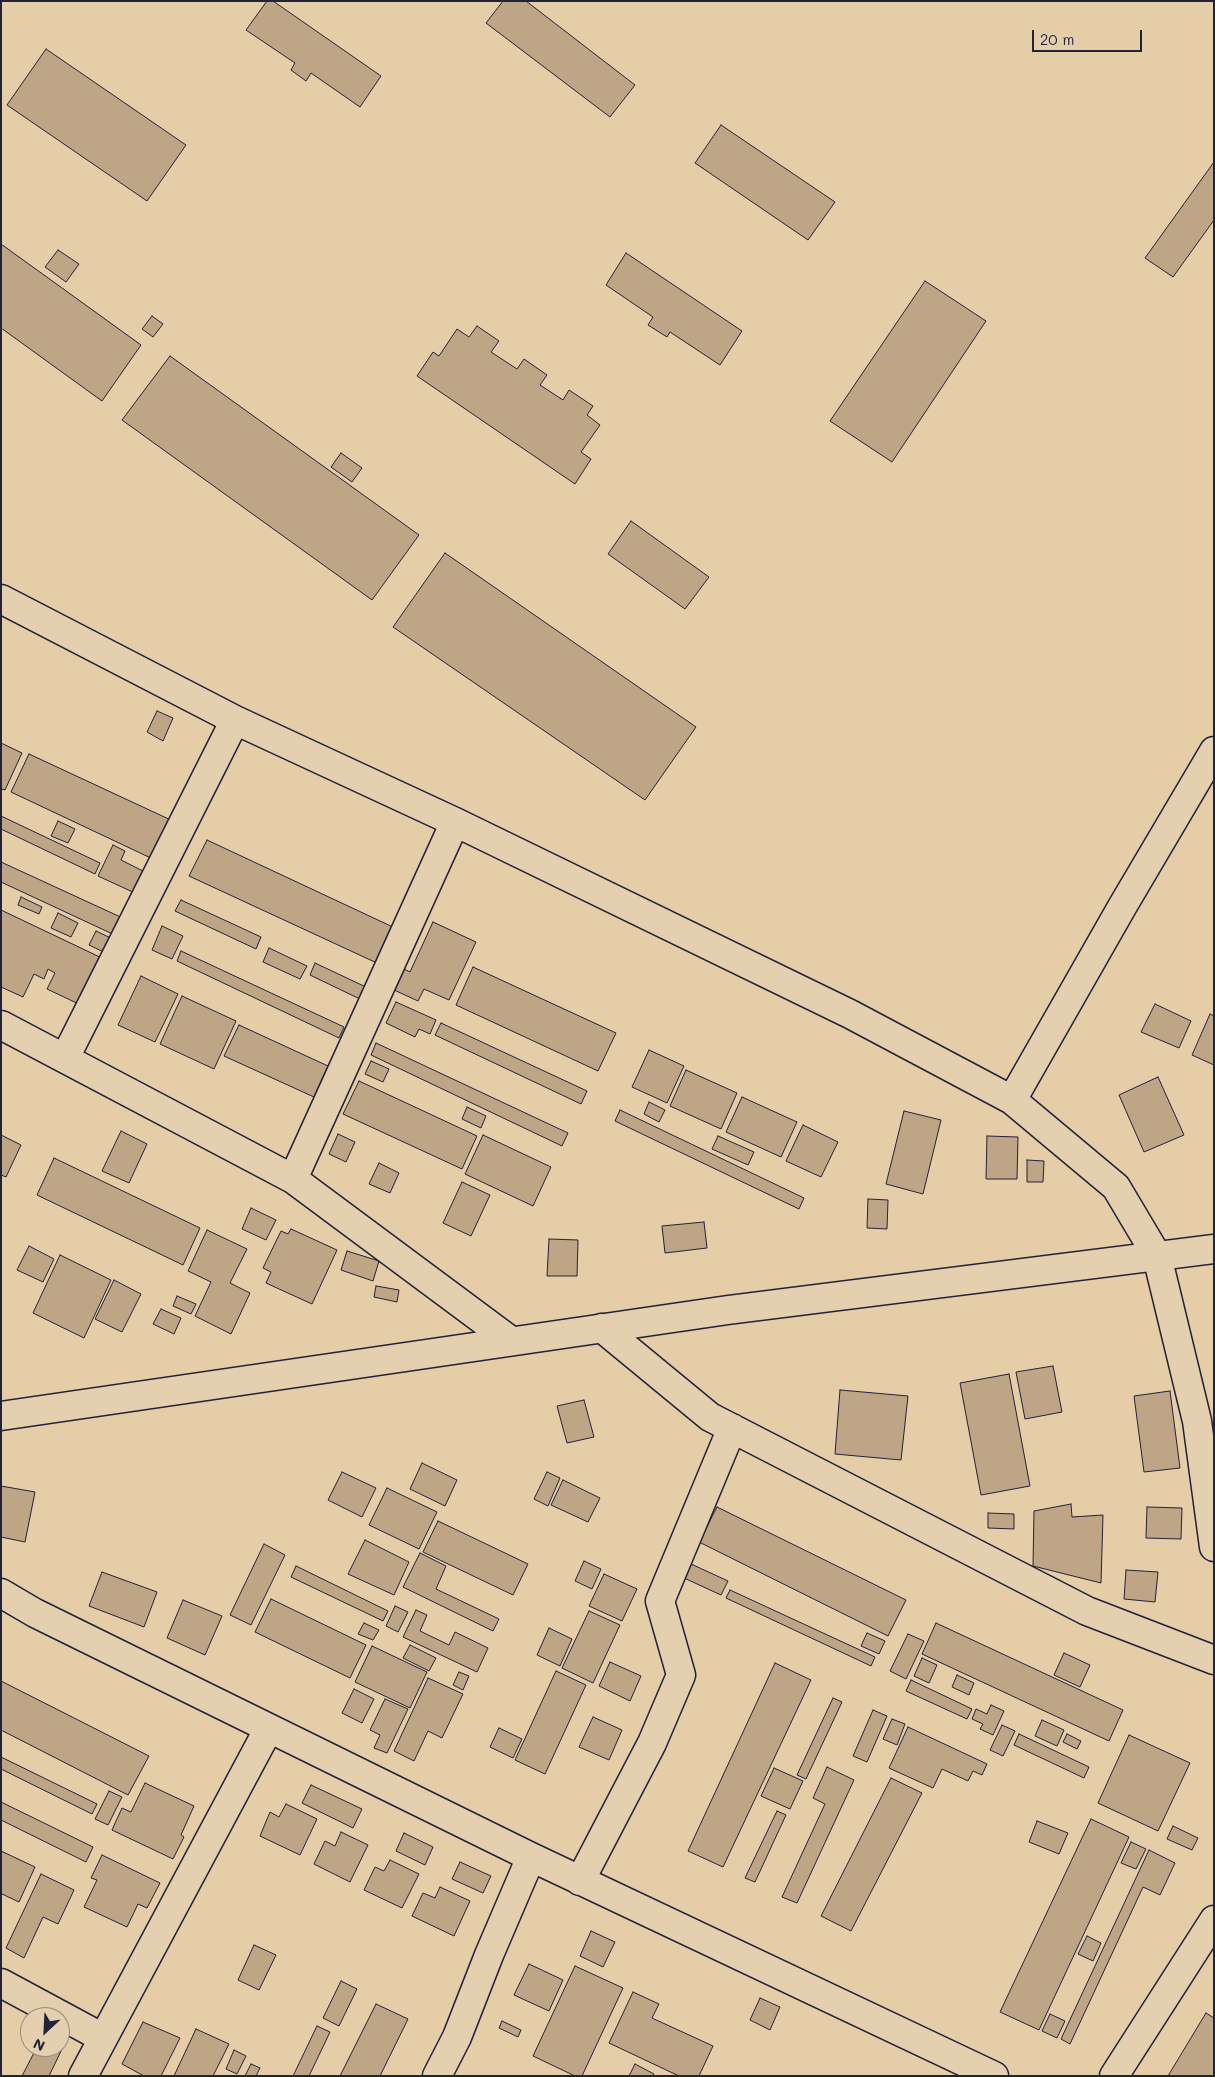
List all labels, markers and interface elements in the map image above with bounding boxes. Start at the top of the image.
scale bar [1035,20,1145,52]
text: 20 m [1040,29,1074,49]
north arrow [20,2007,70,2057]
text: N [30,2034,48,2056]

